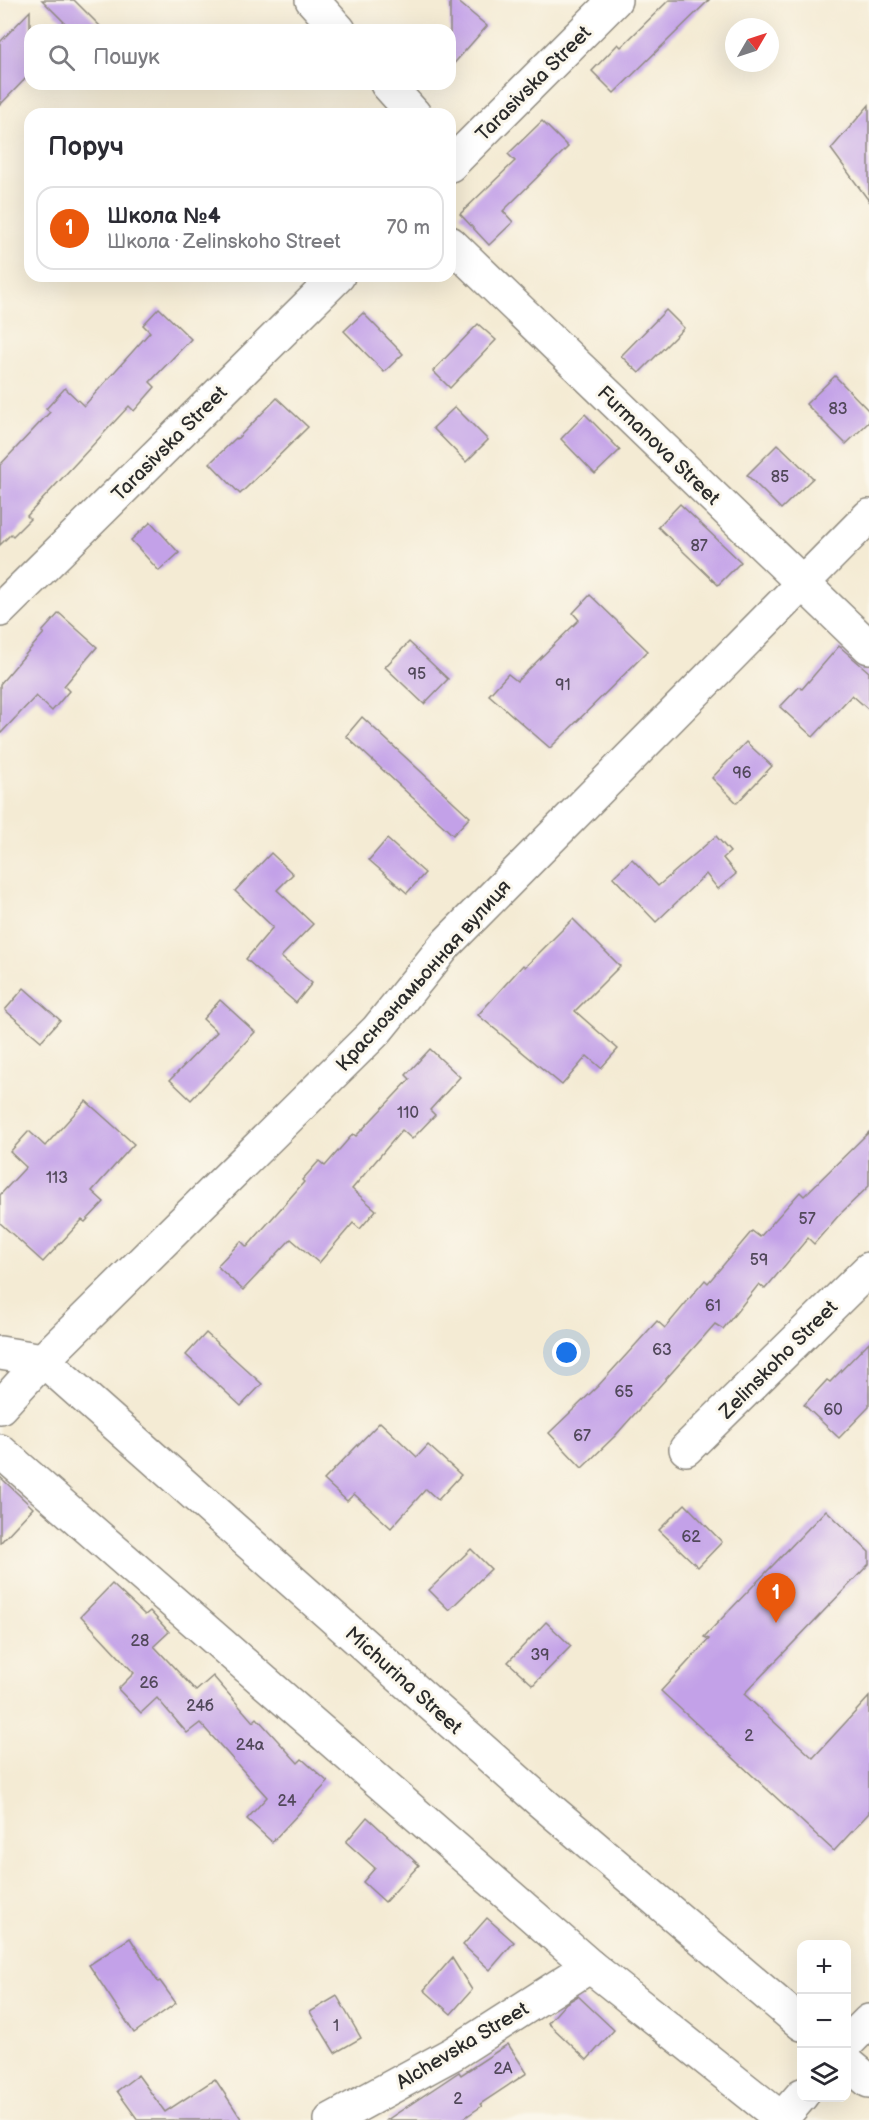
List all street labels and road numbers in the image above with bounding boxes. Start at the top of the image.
street label: Tarasivska Street [471,21,596,146]
street label: Tarasivska Street [107,381,232,506]
street label: Furmanova Street [592,381,725,510]
street label: Краснознамьонная вулиця [331,875,516,1076]
street label: Zelinskoho Street [714,1295,843,1425]
street label: Michurina Street [340,1622,467,1740]
street label: Alchevska Street [392,1997,533,2095]

